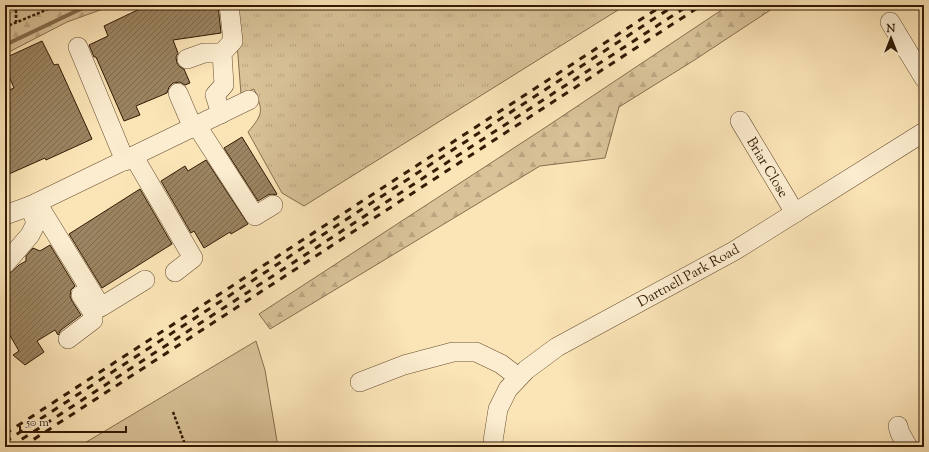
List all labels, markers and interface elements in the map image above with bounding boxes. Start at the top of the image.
north arrow [871,18,911,58]
text: N [886,21,896,37]
street label: Briar Close [740,134,792,202]
street label: Dartnell Park Road [634,240,744,313]
scale bar [20,408,126,434]
text: 50 m [25,414,49,432]

